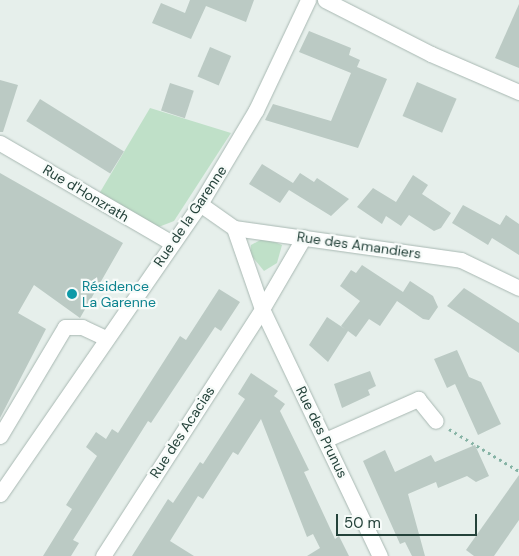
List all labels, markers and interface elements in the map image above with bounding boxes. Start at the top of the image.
street label: Rue d'Honzrath [40,161,132,225]
street label: Rue de la Garenne [150,162,230,270]
street label: Rue des Amandiers [296,228,422,262]
place label: Résidence La Garenne [82,278,156,310]
marker: Résidence La Garenne [66,288,78,300]
street label: Rue des Acacias [146,383,218,481]
street label: Rue des Prunus [293,383,351,481]
scale bar [339,504,480,536]
text: 50 m [344,513,381,533]

